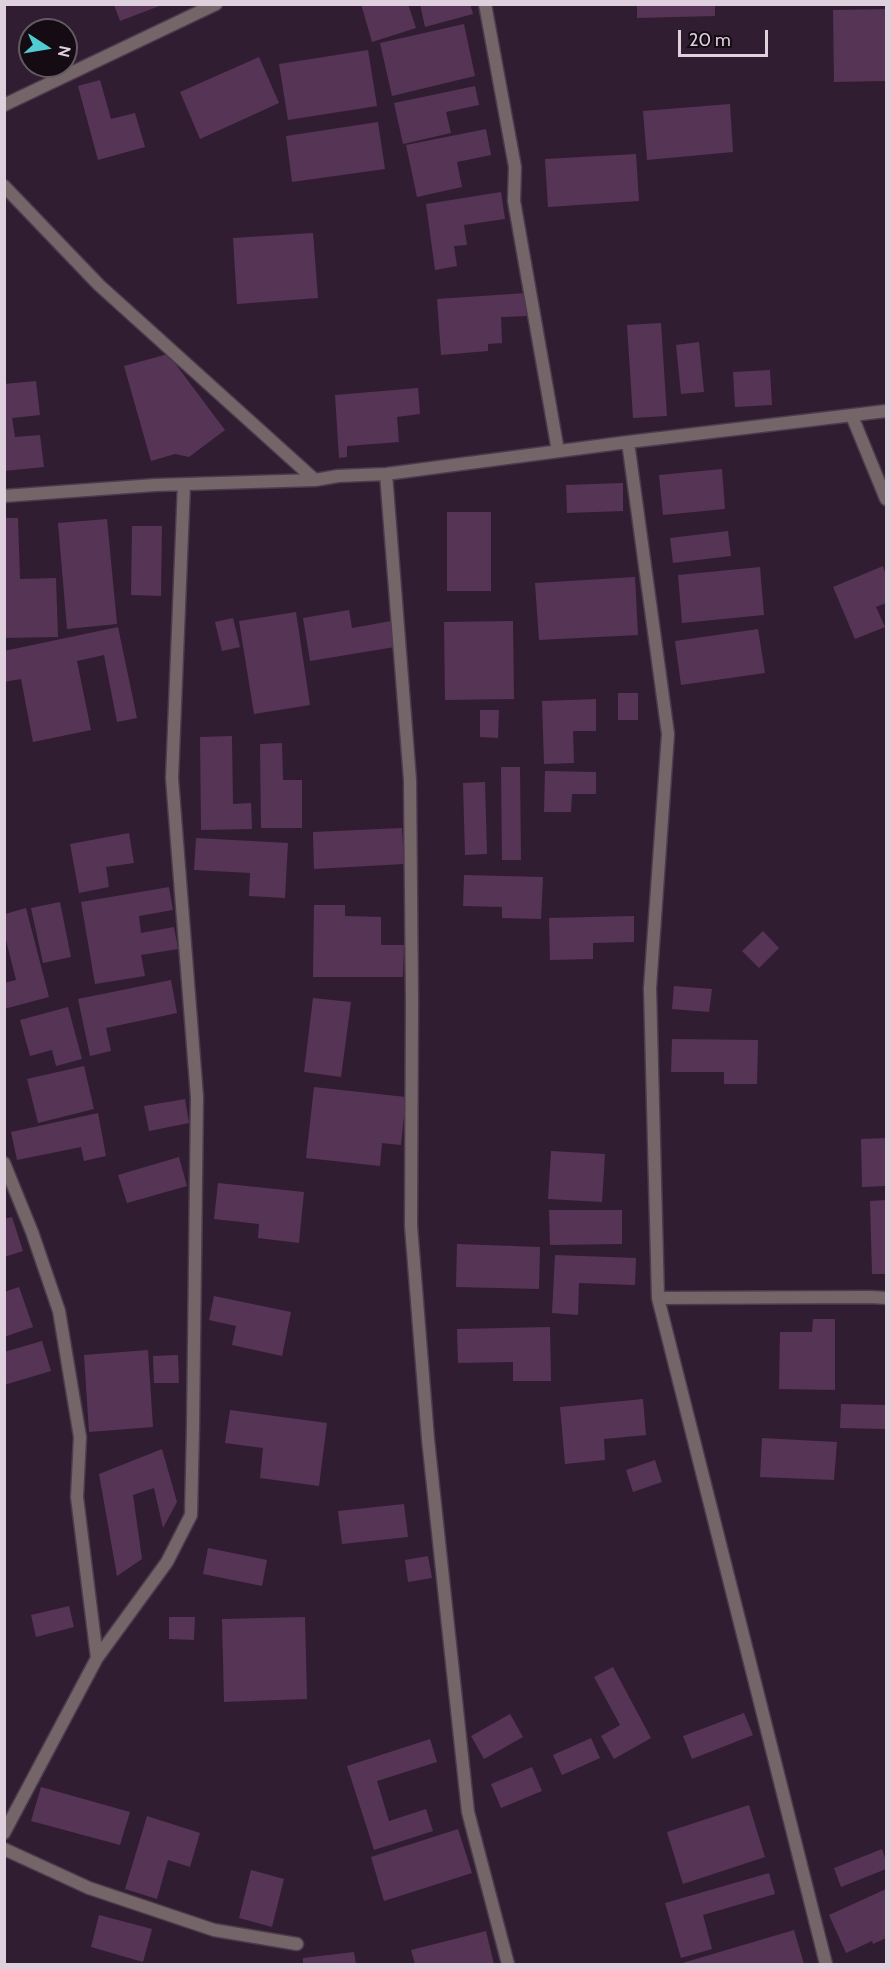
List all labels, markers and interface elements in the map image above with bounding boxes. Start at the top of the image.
north arrow [18,18,78,78]
scale bar [681,18,771,56]
text: 20 m [689,29,731,51]
text: N [54,44,75,59]

